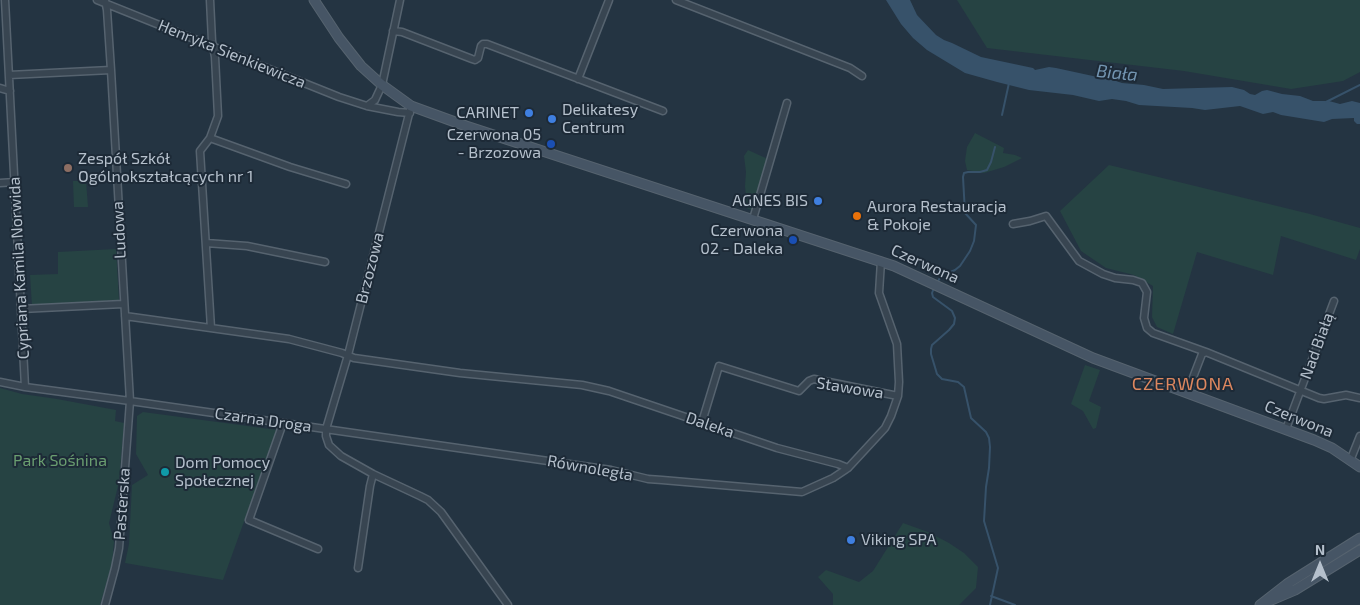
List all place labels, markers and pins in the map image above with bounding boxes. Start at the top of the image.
place label: Delikatesy Centrum [562,100,638,138]
place label: CARINET [456,103,519,123]
marker: CARINET [523,107,535,119]
marker: Delikatesy Centrum [546,113,558,125]
place label: Czerwona 05 - Brzozowa [447,125,541,163]
marker: Czerwona 05 - Brzozowa [545,138,557,150]
place label: Zespół Szkół Ogólnokształcących nr 1 [78,149,253,187]
marker: Zespół Szkół Ogólnokształcących nr 1 [62,162,74,174]
place label: AGNES BIS [732,191,808,211]
marker: AGNES BIS [812,195,824,207]
place label: Aurora Restauracja & Pokoje [867,197,1006,235]
marker: Aurora Restauracja & Pokoje [851,210,863,222]
place label: Czerwona 02 - Daleka [700,221,783,259]
marker: Czerwona 02 - Daleka [787,234,799,246]
place label: Dom Pomocy Społecznej [175,453,270,491]
marker: Dom Pomocy Społecznej [159,466,171,478]
place label: Viking SPA [861,530,936,550]
marker: Viking SPA [845,534,857,546]

